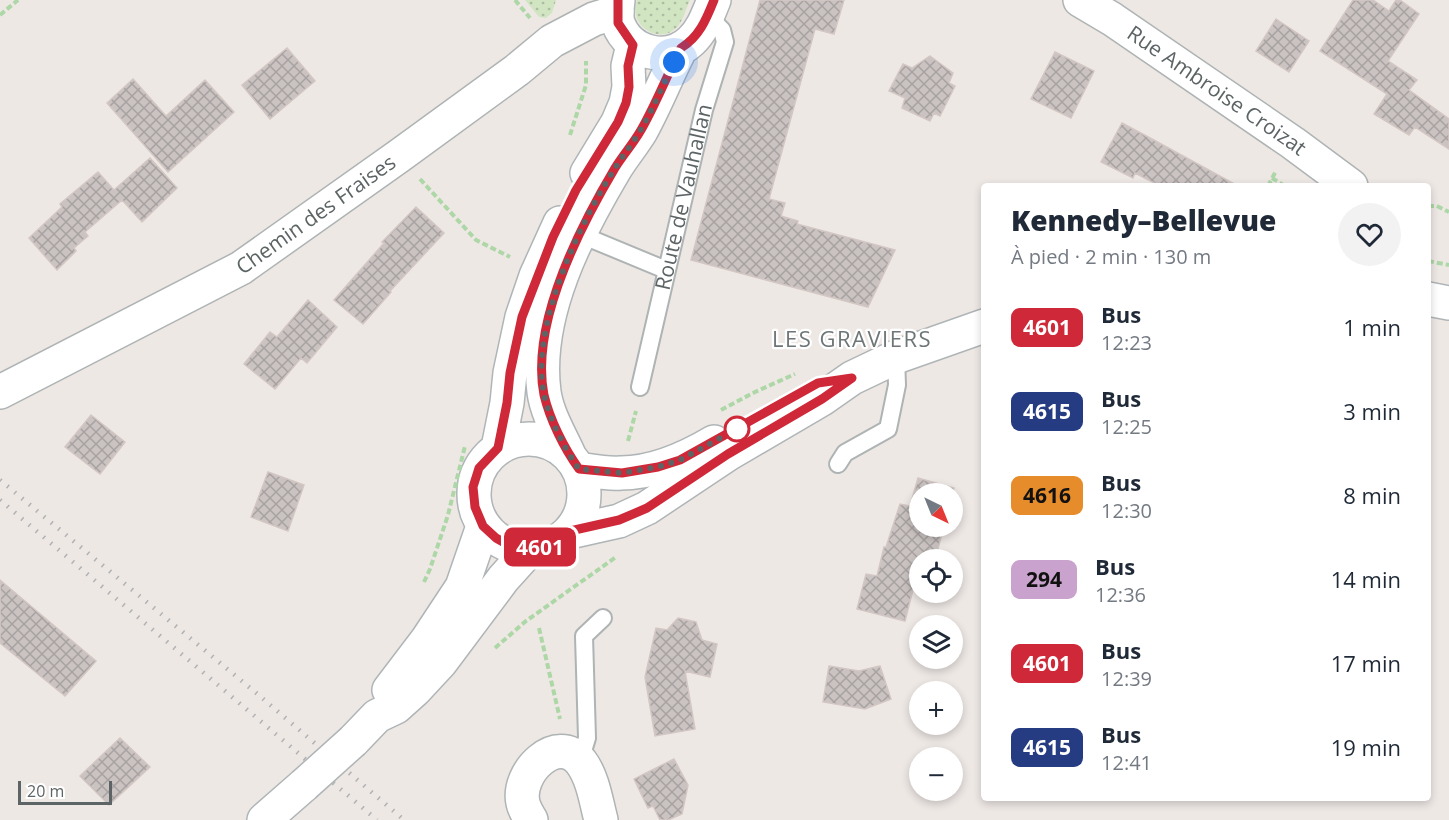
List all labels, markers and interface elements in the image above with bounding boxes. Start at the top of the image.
street label: Rue Ambroise Croizat [1122,19,1312,161]
your location [659,47,689,77]
street label: Route de Vauhallan [648,101,718,293]
street label: Chemin des Fraises [230,148,401,280]
text: Kennedy–Bellevue [1011,201,1276,239]
button: heart [1338,203,1401,266]
text: À pied · 2 min · 130 m [1011,243,1211,270]
text: Bus [1101,299,1141,329]
text: 1 min [1343,312,1401,342]
text: 4601 [1023,313,1071,341]
district label: LES GRAVIERS [772,323,932,353]
text: 12:23 [1101,329,1152,356]
text: Bus [1101,383,1141,413]
text: 3 min [1343,396,1401,426]
text: 4615 [1023,397,1071,425]
text: 12:25 [1101,413,1152,440]
unlabelled marker [724,416,750,442]
text: Bus [1101,467,1141,497]
text: 8 min [1343,480,1401,510]
text: 4616 [1023,481,1071,509]
north arrow [909,483,963,537]
map controls [909,483,963,801]
text: 12:30 [1101,497,1152,524]
line badge: 4601 [498,528,582,566]
text: 4601 [516,533,564,561]
button: locate [909,549,963,603]
text: Bus [1095,551,1135,581]
text: 14 min [1331,564,1401,594]
text: 294 [1026,565,1062,593]
text: 12:36 [1095,581,1146,608]
button: layers [909,615,963,669]
text: Bus [1101,635,1141,665]
text: 17 min [1331,648,1401,678]
text: 4601 [1023,649,1071,677]
text: 12:39 [1101,665,1152,692]
button: + [909,681,963,735]
text: Bus [1101,719,1141,749]
text: 19 min [1331,732,1401,762]
text: 4615 [1023,733,1071,761]
button: − [909,747,963,801]
text: 12:41 [1101,749,1152,776]
scale bar [18,778,112,806]
text: 20 m [27,780,64,802]

